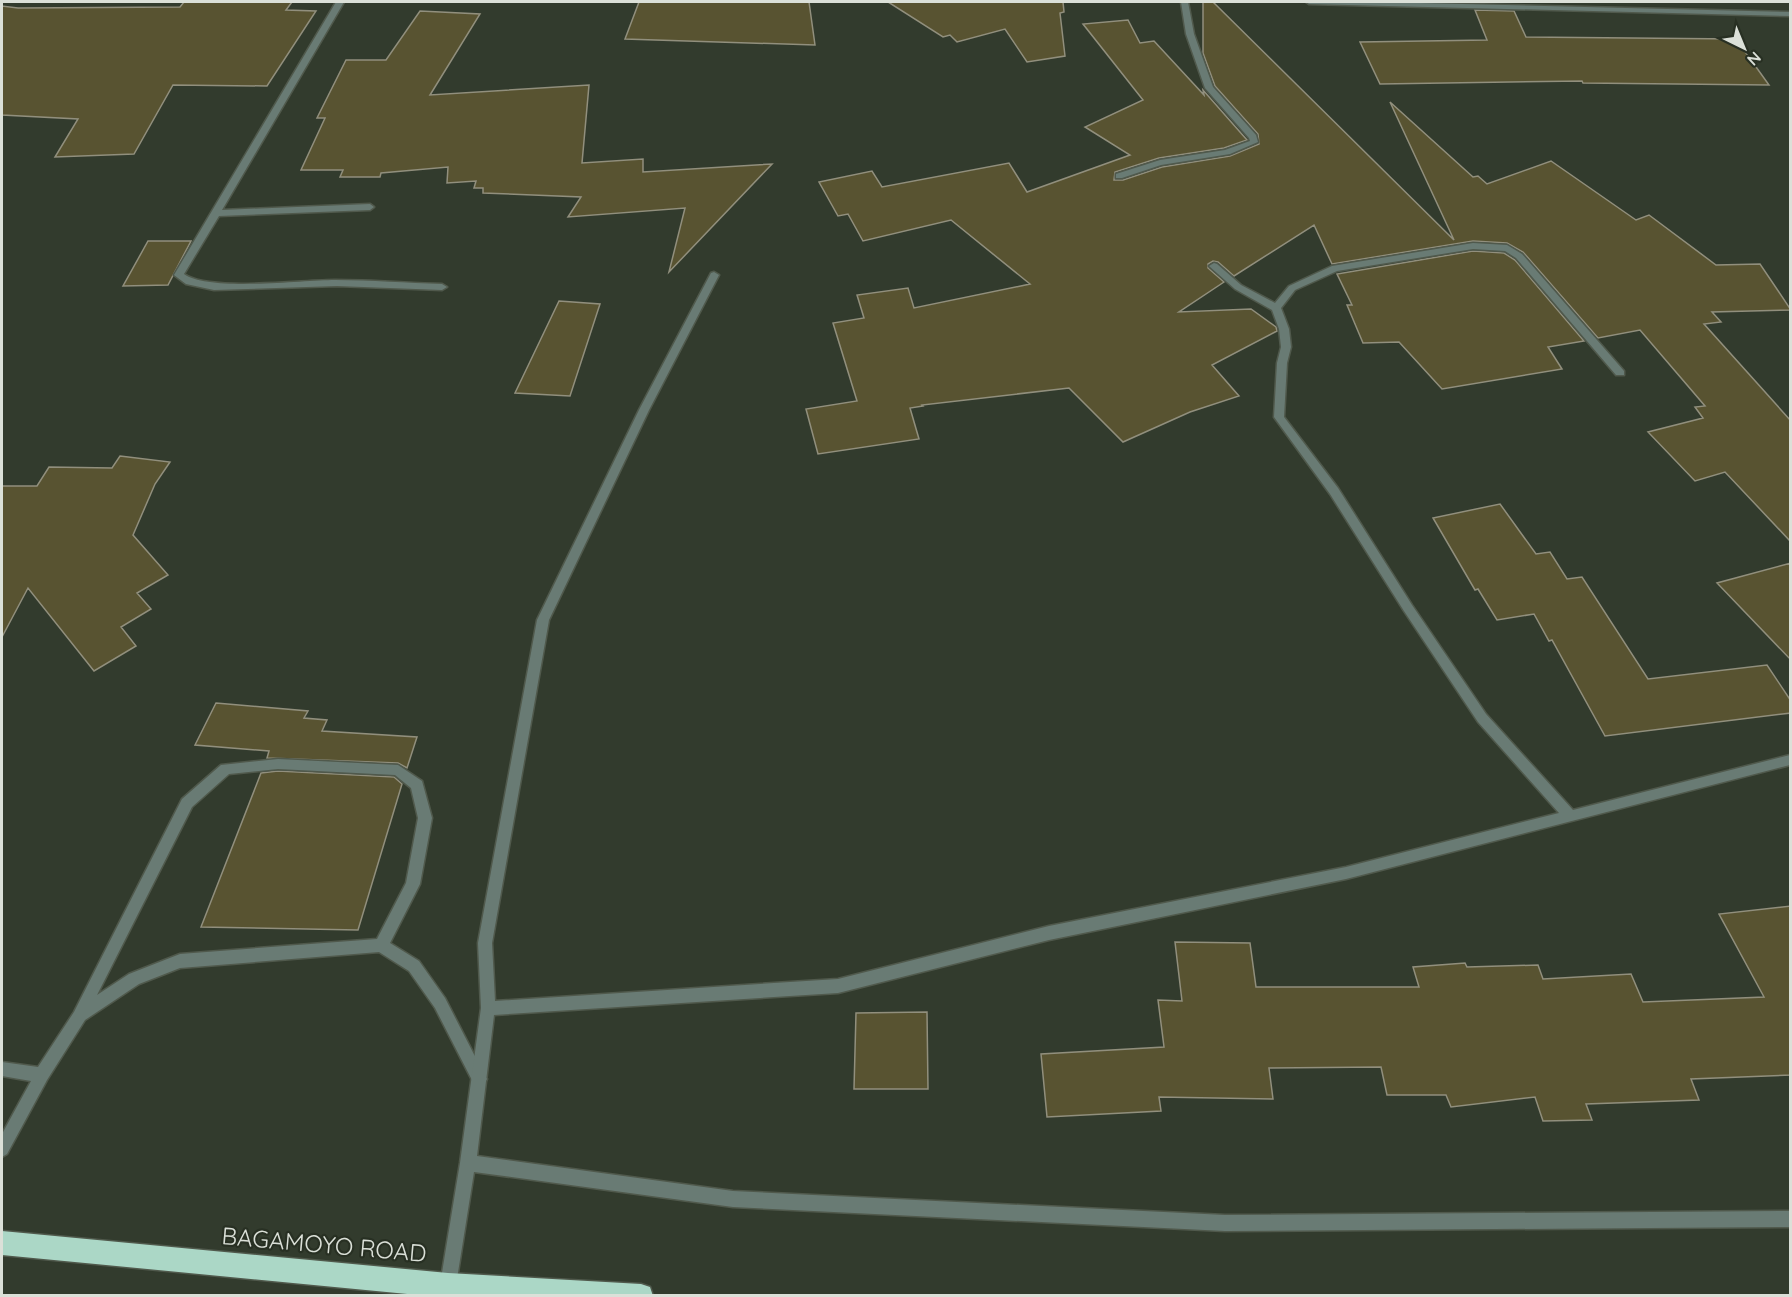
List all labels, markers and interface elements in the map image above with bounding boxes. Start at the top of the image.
north arrow [1714,18,1774,78]
text: N [1743,48,1765,70]
street label: BAGAMOYO ROAD [220,1220,428,1268]

